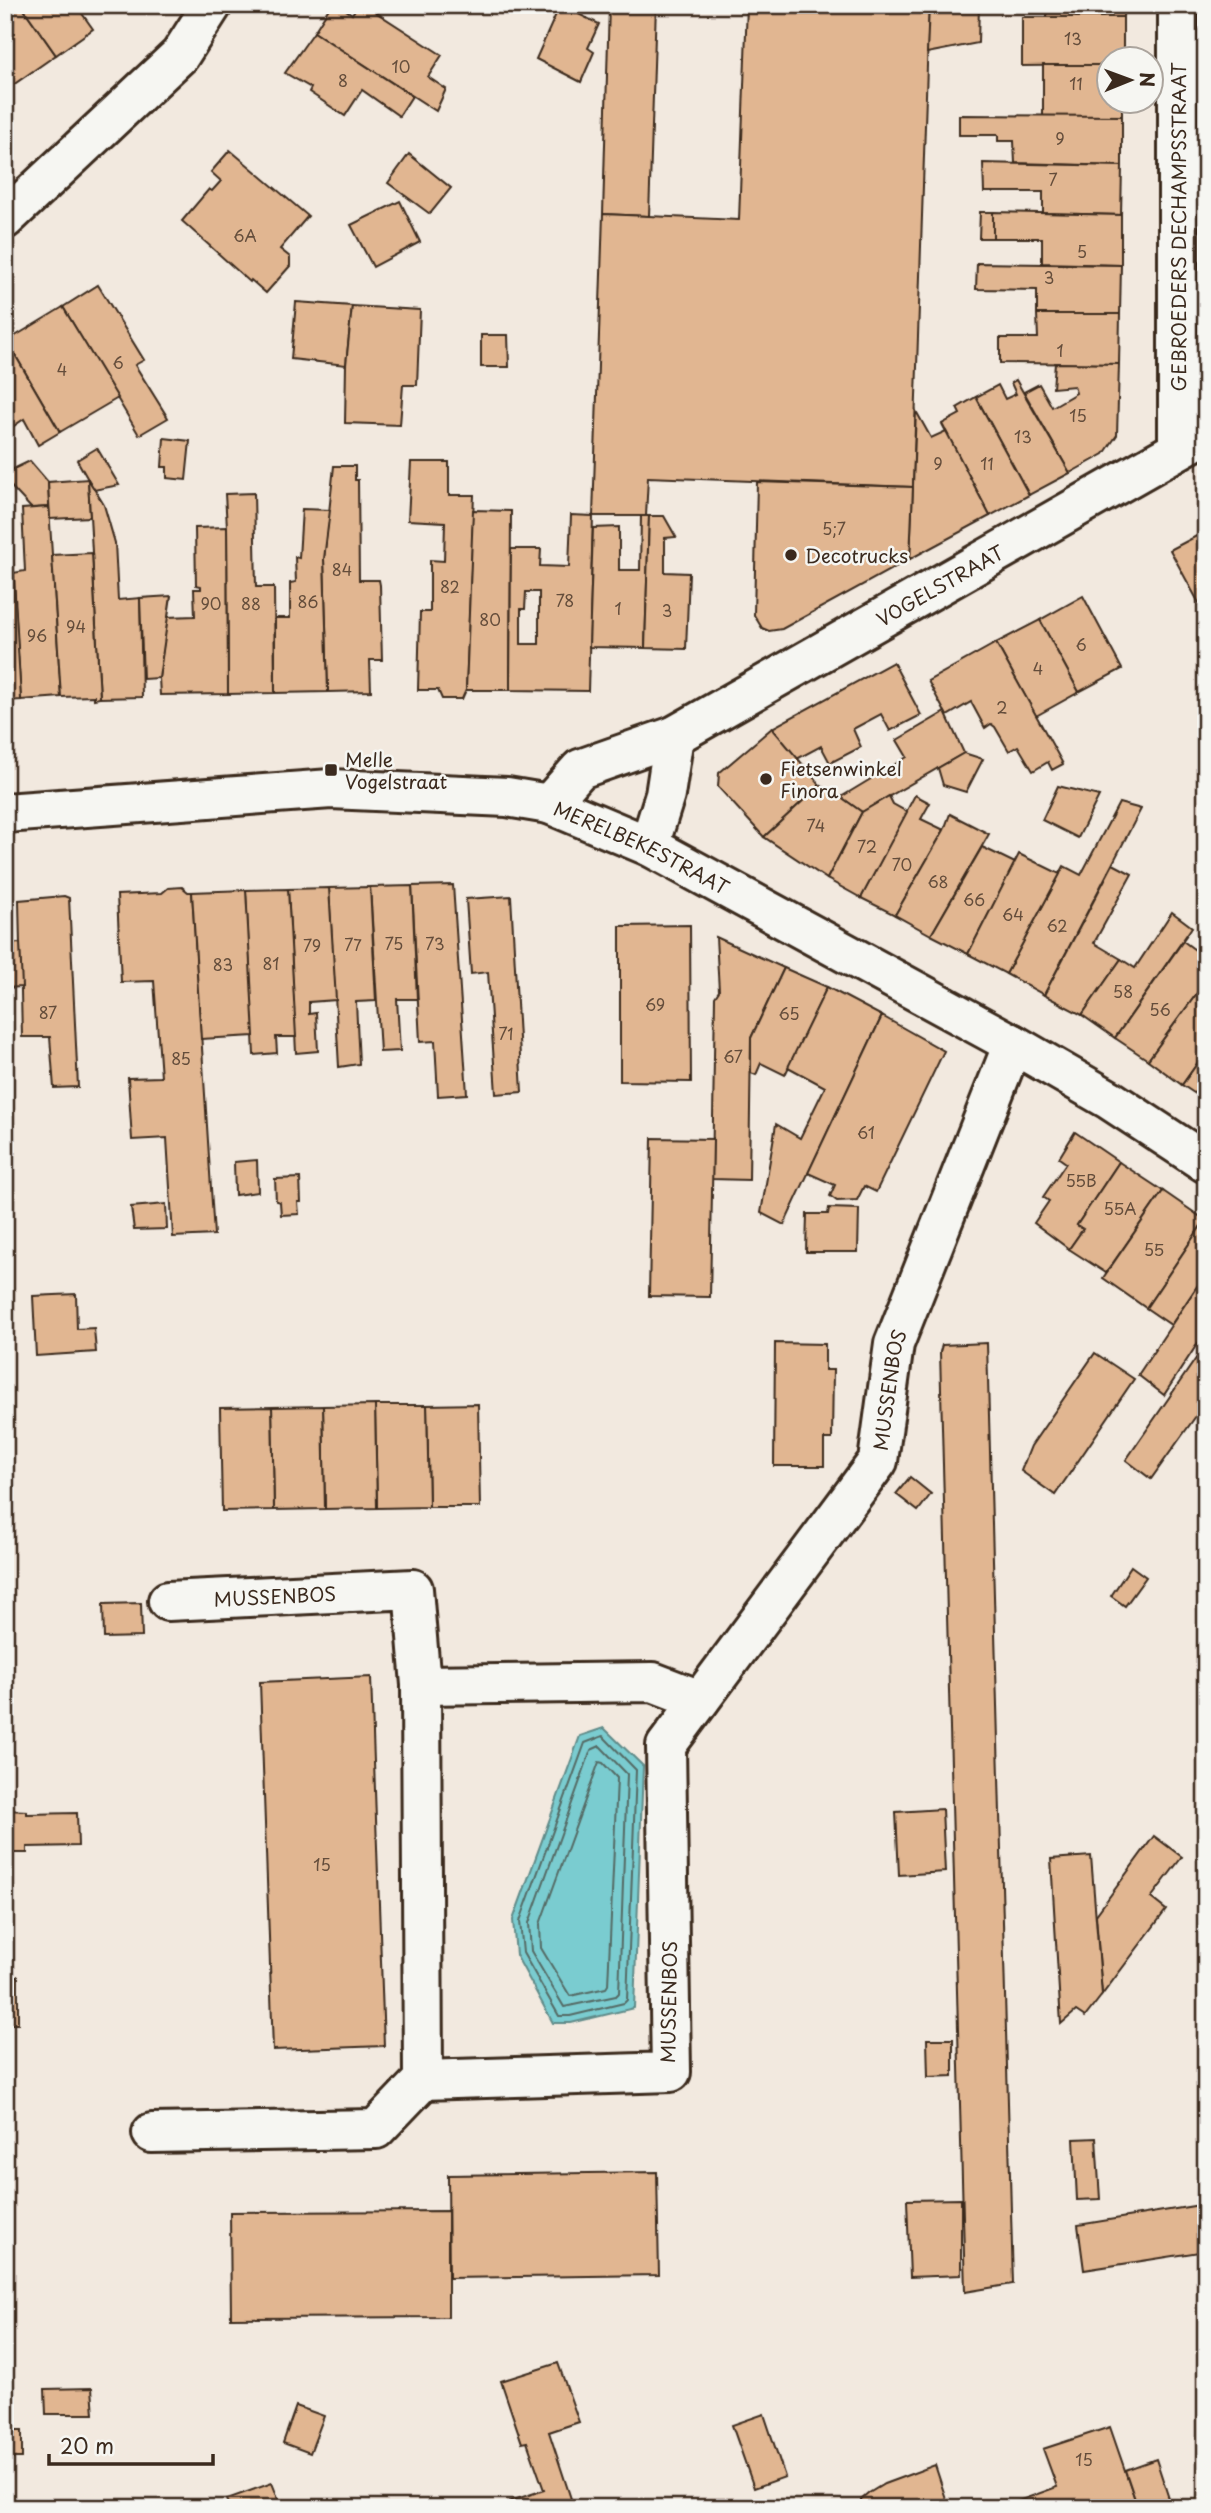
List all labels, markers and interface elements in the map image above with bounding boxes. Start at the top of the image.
house number: 13 [1064,26,1082,50]
north arrow [1096,46,1166,116]
house number: 10 [392,54,410,78]
street label: GEBROEDERS DECHAMPSSTRAAT [1164,62,1192,392]
house number: 8 [338,68,348,92]
house number: 11 [1069,71,1083,95]
text: N [1134,72,1162,87]
house number: 9 [1055,126,1065,150]
house number: 7 [1048,167,1058,191]
house number: 6A [233,223,257,247]
house number: 5 [1077,239,1087,263]
house number: 3 [1044,265,1054,289]
house number: 1 [1056,338,1064,362]
house number: 6 [112,350,124,374]
house number: 4 [57,357,67,381]
house number: 15 [1069,403,1087,427]
house number: 13 [1014,424,1032,448]
house number: 9 [933,451,943,475]
house number: 11 [980,451,994,475]
house number: 5;7 [822,516,846,540]
street label: VOGELSTRAAT [871,538,1009,633]
place label: Decotrucks [805,541,908,569]
marker: Decotrucks [783,547,799,563]
house number: 84 [332,557,352,581]
house number: 82 [440,574,460,598]
house number: 78 [556,588,574,612]
house number: 86 [298,589,318,613]
house number: 90 [200,591,222,615]
house number: 88 [241,591,261,615]
house number: 1 [614,596,622,620]
house number: 3 [662,598,672,622]
house number: 80 [479,607,501,631]
house number: 94 [66,614,86,638]
house number: 96 [27,623,47,647]
house number: 6 [1075,632,1087,656]
house number: 4 [1033,656,1043,680]
house number: 2 [996,695,1008,719]
place label: Melle Vogelstraat [345,745,448,795]
place label: Fietsenwinkel Finora [780,754,902,804]
marker: Melle Vogelstraat [323,762,339,778]
marker: Fietsenwinkel Finora [758,771,774,787]
street label: MERELBEKESTRAAT [550,794,734,901]
house number: 74 [807,813,825,837]
house number: 72 [857,834,877,858]
house number: 70 [892,852,912,876]
house number: 68 [927,869,949,893]
house number: 66 [963,887,985,911]
house number: 64 [1002,902,1024,926]
house number: 62 [1046,913,1068,937]
house number: 75 [385,931,403,955]
house number: 73 [425,931,445,955]
house number: 77 [344,932,362,956]
house number: 79 [303,933,321,957]
house number: 81 [262,951,280,975]
house number: 83 [213,952,233,976]
house number: 58 [1113,979,1133,1003]
house number: 69 [645,992,665,1016]
house number: 56 [1149,997,1171,1021]
house number: 87 [39,1000,57,1024]
house number: 65 [778,1001,800,1025]
house number: 71 [499,1021,514,1045]
house number: 67 [723,1044,743,1068]
house number: 85 [171,1046,191,1070]
house number: 61 [857,1120,875,1144]
house number: 55B [1065,1168,1097,1192]
house number: 55A [1104,1196,1136,1220]
house number: 55 [1144,1237,1164,1261]
street label: MUSSENBOS [866,1325,913,1452]
street label: MUSSENBOS [213,1579,337,1613]
house number: 15 [313,1852,331,1876]
street label: MUSSENBOS [653,1941,683,2063]
scale bar [49,2422,214,2466]
text: 20 m [60,2429,114,2461]
house number: 15 [1075,2447,1093,2471]

